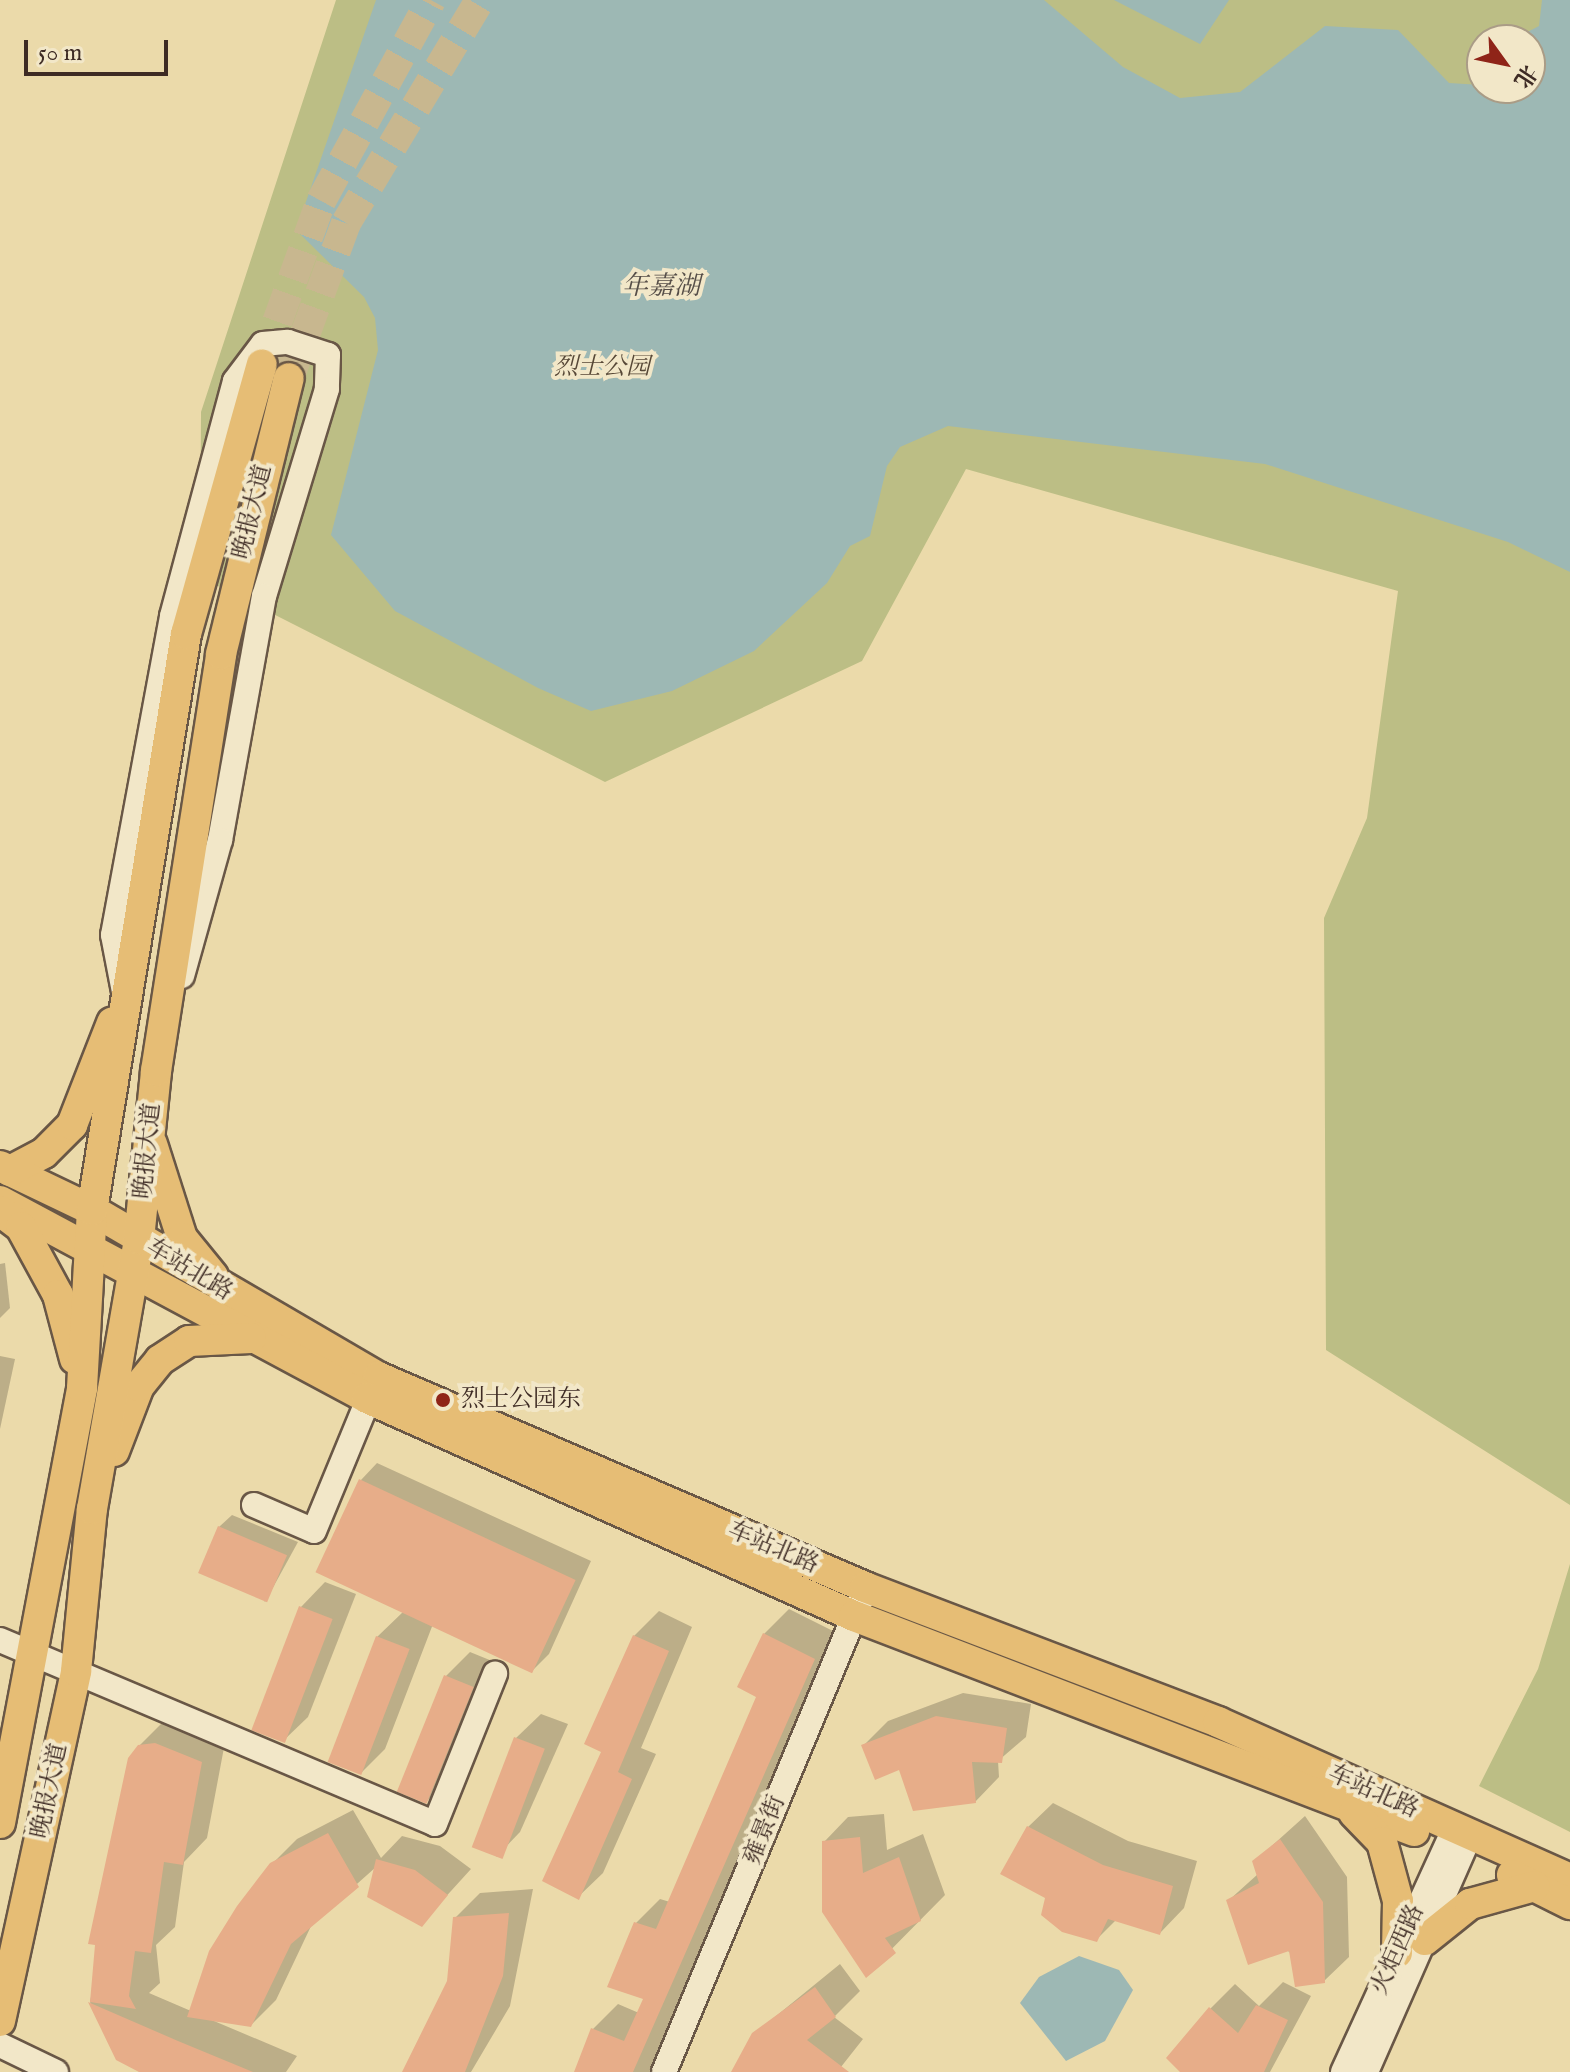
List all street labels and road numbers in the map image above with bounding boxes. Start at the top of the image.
street label: 晚报大道 [227,462,279,562]
street label: 晚报大道 [129,1102,167,1200]
street label: 车站北路 [140,1233,238,1307]
street label: 车站北路 [723,1516,823,1580]
street label: 晚报大道 [26,1741,74,1841]
street label: 车站北路 [1323,1759,1423,1825]
street label: 雍景街 [738,1791,792,1869]
street label: 火炬西路 [1365,1900,1431,2000]

